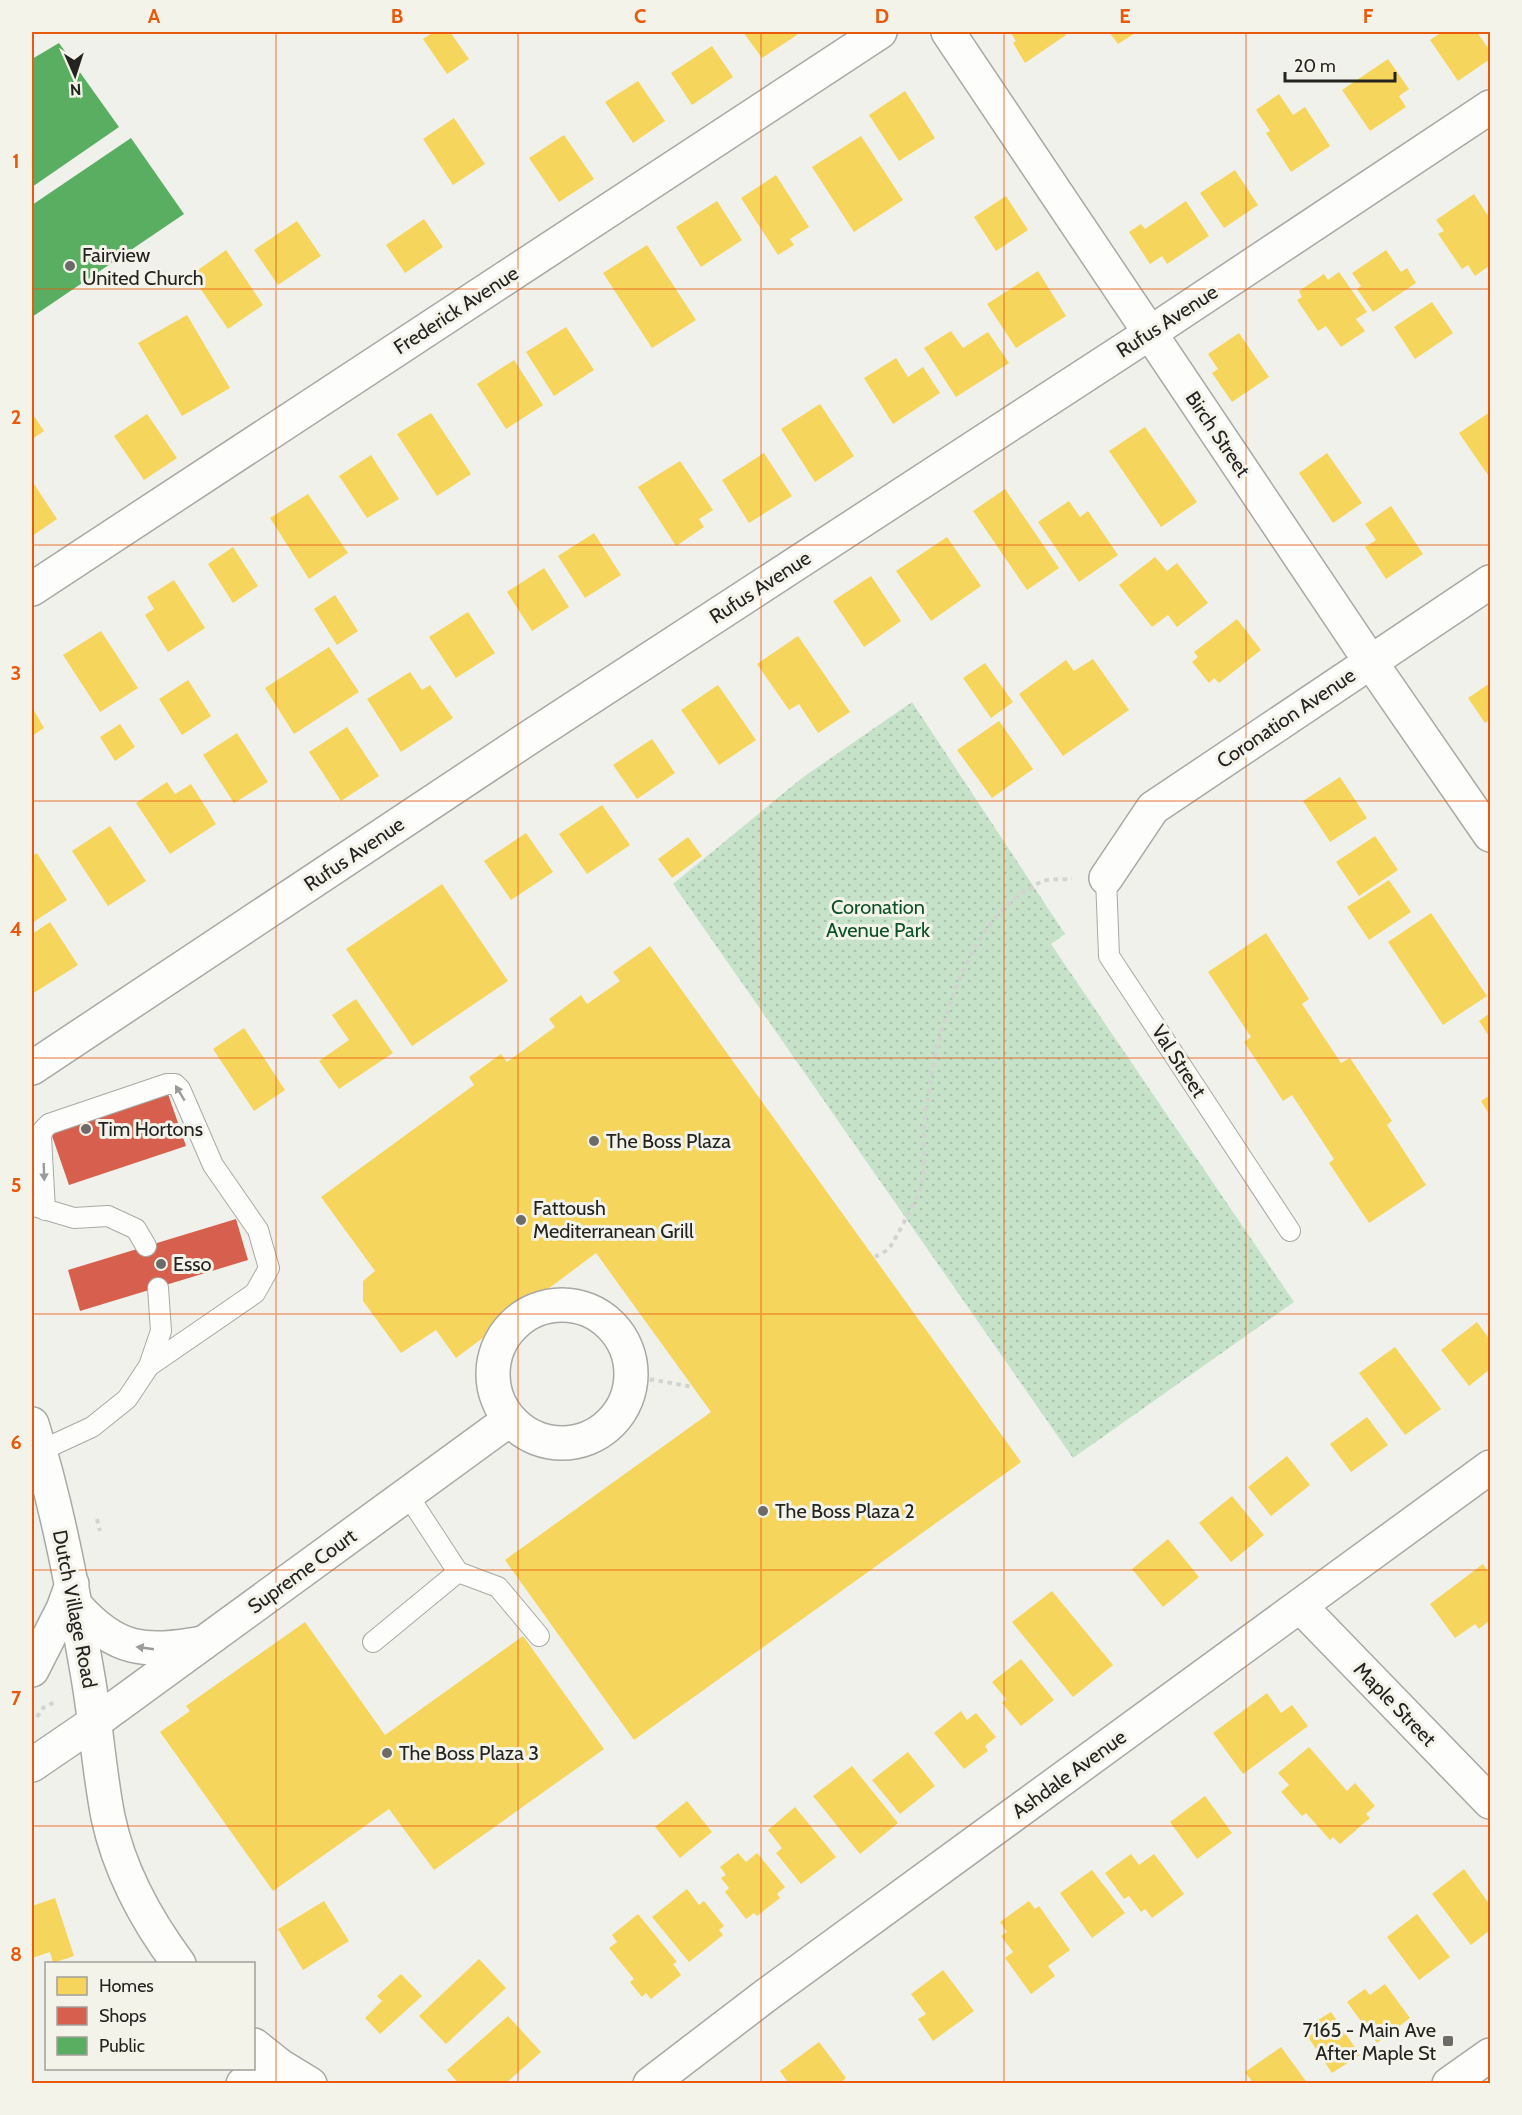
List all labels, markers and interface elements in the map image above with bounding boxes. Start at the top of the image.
text: A [148,4,161,28]
text: B [391,4,403,28]
text: C [634,4,646,28]
text: D [875,4,889,28]
text: E [1119,4,1131,28]
text: F [1363,4,1374,28]
north arrow [45,45,105,105]
scale bar [1285,45,1394,83]
text: 20 m [1294,55,1336,77]
text: N [70,80,82,99]
text: 1 [12,149,20,173]
place label: Fairview United Church [82,243,204,290]
marker: Fairview United Church [63,259,77,273]
street label: Frederick Avenue [389,261,523,359]
street label: Rufus Avenue [1112,279,1222,363]
street label: Birch Street [1181,387,1255,482]
text: 2 [11,405,21,429]
street label: Rufus Avenue [705,545,815,629]
text: 3 [11,661,21,685]
street label: Coronation Avenue [1212,663,1360,773]
street label: Rufus Avenue [299,812,409,896]
park label: Coronation Avenue Park [826,895,930,942]
text: 4 [10,917,22,941]
street label: Val Street [1147,1020,1211,1102]
one-way arrow [175,1085,186,1101]
place label: Tim Hortons [98,1117,203,1141]
marker: Tim Hortons [79,1122,93,1136]
place label: The Boss Plaza [606,1129,731,1153]
marker: The Boss Plaza [587,1134,601,1148]
one-way arrow [39,1163,49,1182]
text: 5 [11,1173,21,1197]
place label: Fattoush Mediterranean Grill [533,1196,694,1243]
marker: Fattoush Mediterranean Grill [514,1213,528,1227]
place label: Esso [173,1252,212,1276]
marker: Esso [154,1257,168,1271]
text: 6 [10,1430,22,1454]
place label: The Boss Plaza 2 [775,1499,915,1523]
marker: The Boss Plaza 2 [756,1504,770,1518]
street label: Supreme Court [243,1523,361,1618]
street label: Dutch Village Road [48,1528,102,1690]
one-way arrow [135,1643,154,1652]
street label: Maple Street [1349,1657,1441,1751]
text: 7 [11,1686,22,1710]
street label: Ashdale Avenue [1007,1725,1131,1823]
place label: The Boss Plaza 3 [399,1741,539,1765]
marker: The Boss Plaza 3 [380,1746,394,1760]
text: 8 [10,1942,22,1966]
legend [45,1962,255,2070]
text: Homes [99,1975,154,1997]
text: Shops [99,2005,147,2027]
place label: 7165 - Main Ave After Maple St [1303,2018,1436,2065]
marker: 7165 - Main Ave After Maple St [1441,2034,1455,2048]
text: Public [99,2035,145,2057]

